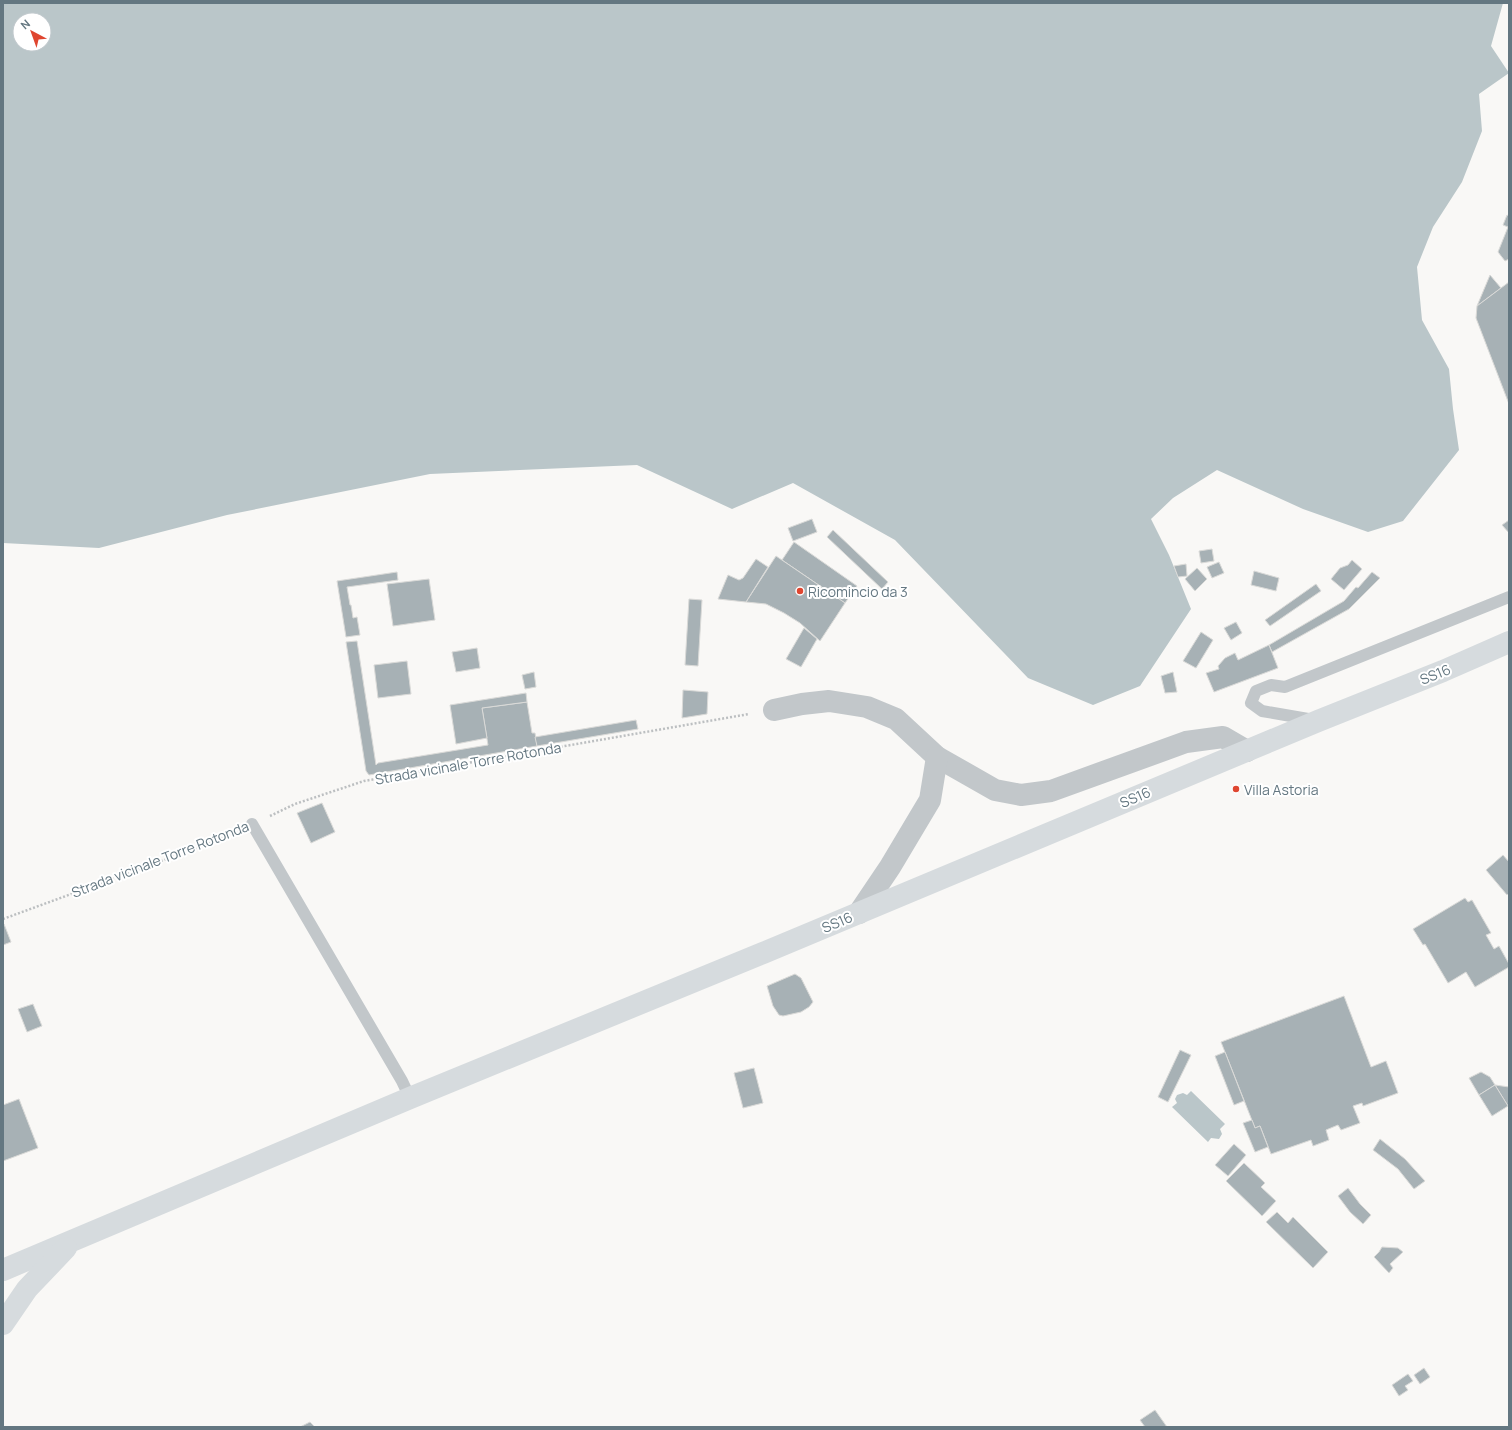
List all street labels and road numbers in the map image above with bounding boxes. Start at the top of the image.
street label: SS16 [1417,659,1453,689]
street label: Strada vicinale Torre Rotonda [373,737,563,789]
street label: SS16 [1117,782,1153,812]
street label: Strada vicinale Torre Rotonda [69,816,251,902]
street label: SS16 [819,907,855,937]

